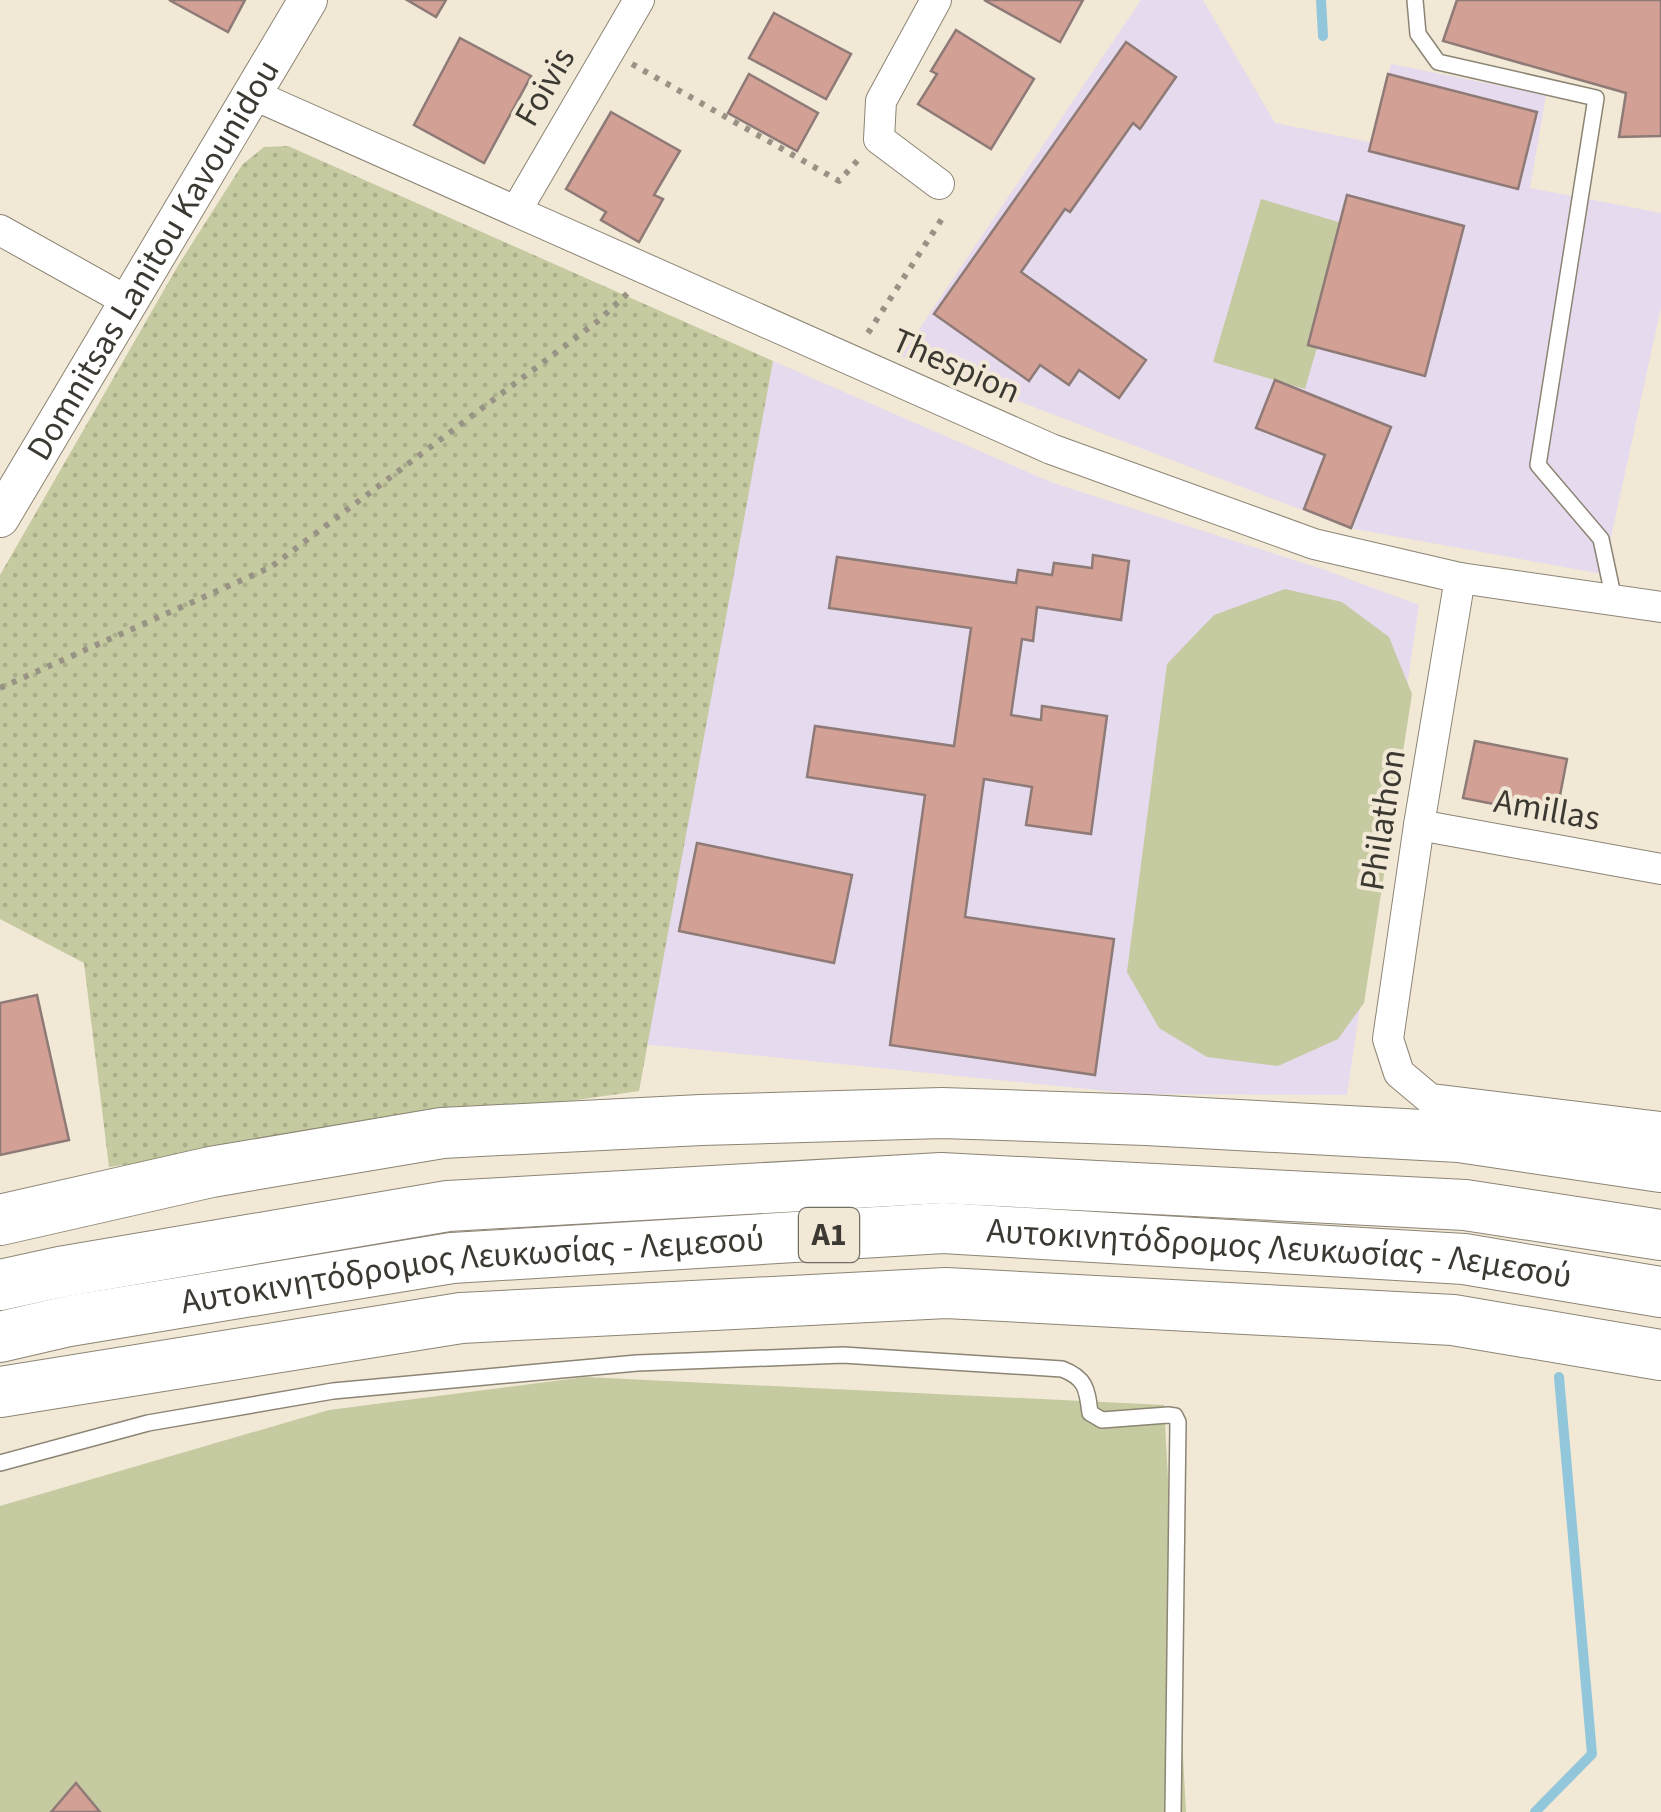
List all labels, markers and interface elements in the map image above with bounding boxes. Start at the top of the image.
street label: Foivis [502,38,588,136]
street label: Domnitsas Lanitou Kavounidou [15,50,292,470]
street label: Thespion [884,316,1028,416]
street label: Philathon [1347,746,1419,894]
street label: Amillas [1490,776,1604,844]
street label: Αυτοκινητόδρομος Λευκωσίας - Λεμεσού [985,1206,1575,1302]
road number: A1 [799,1208,859,1262]
street label: Αυτοκινητόδρομος Λευκωσίας - Λεμεσού [177,1214,765,1327]

